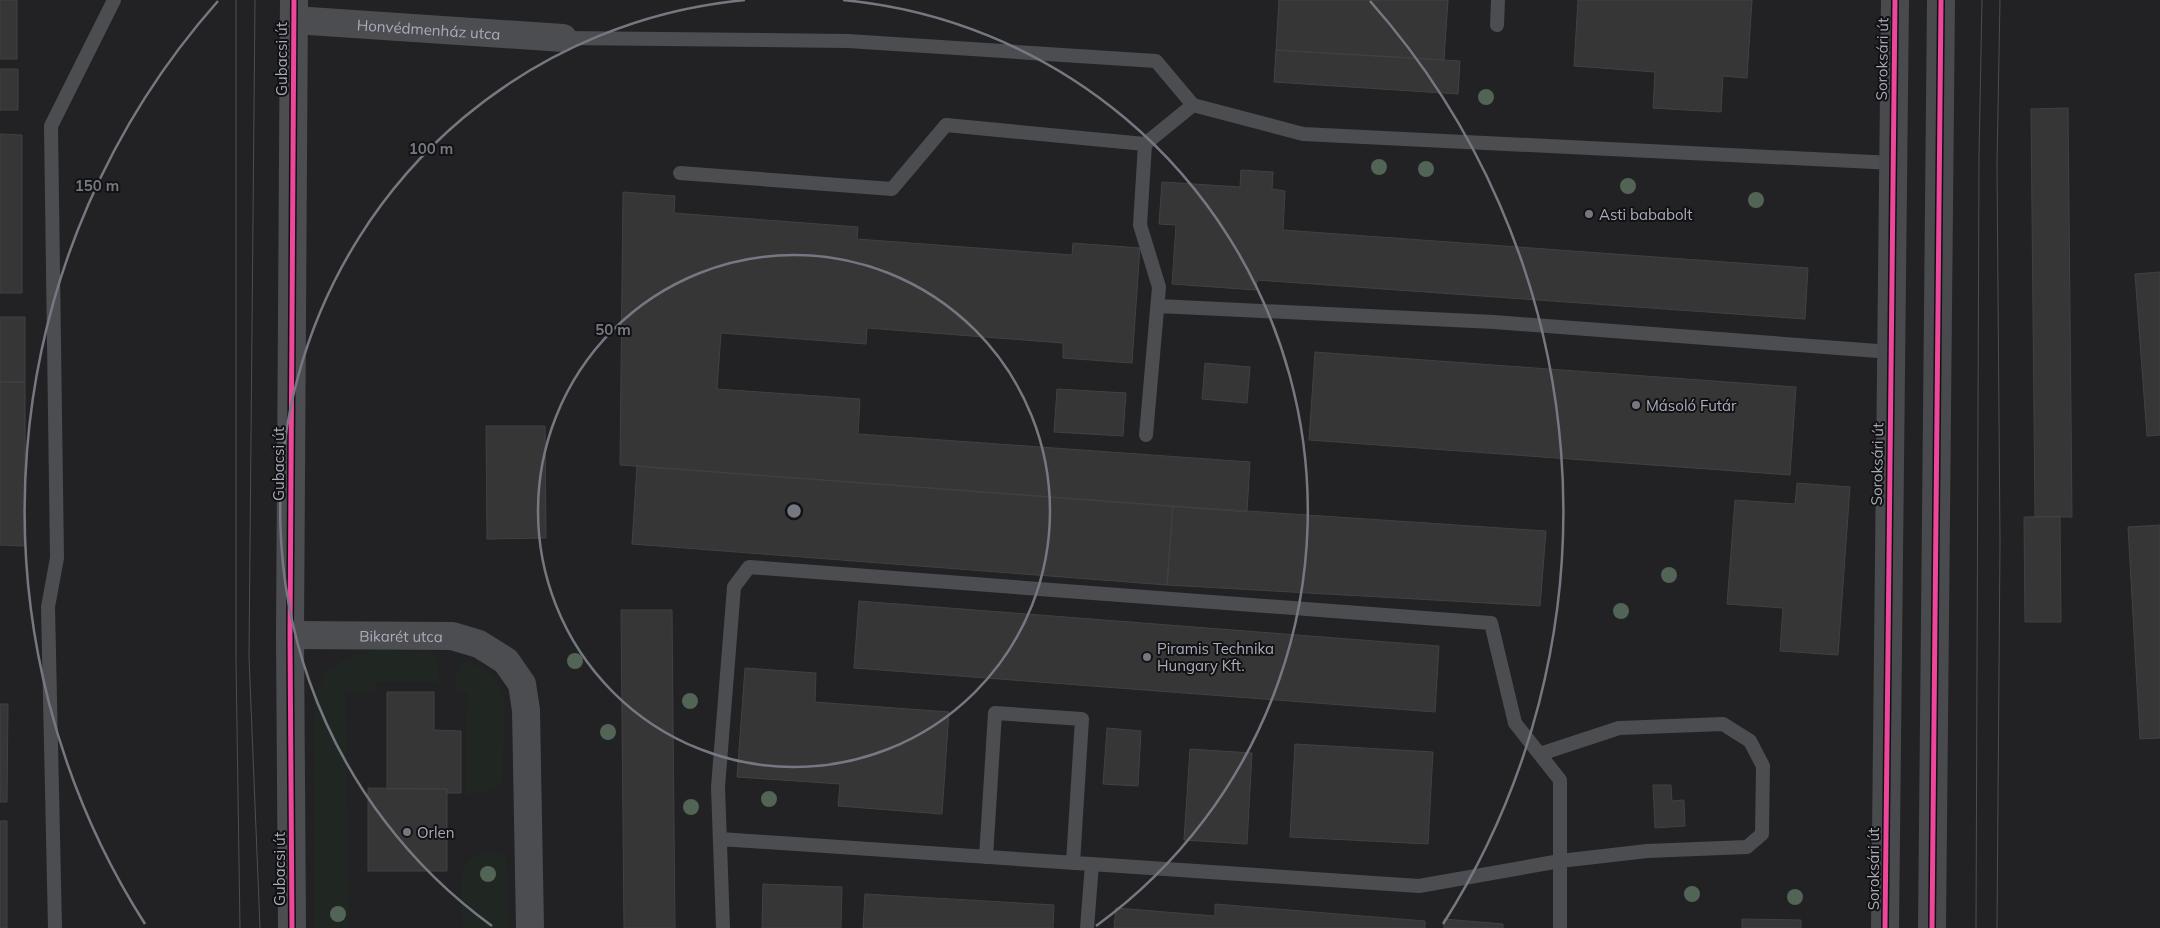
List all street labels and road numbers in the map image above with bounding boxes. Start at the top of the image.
street label: Honvédmenház utca [356,15,501,43]
street label: Soroksári út [1872,17,1892,101]
street label: Gubacsi út [272,22,291,96]
street label: Soroksári út [1867,422,1887,506]
street label: Gubacsi út [269,427,288,501]
street label: Bikarét utca [359,626,443,645]
street label: Soroksári út [1864,828,1883,910]
street label: Gubacsi út [270,832,289,906]

